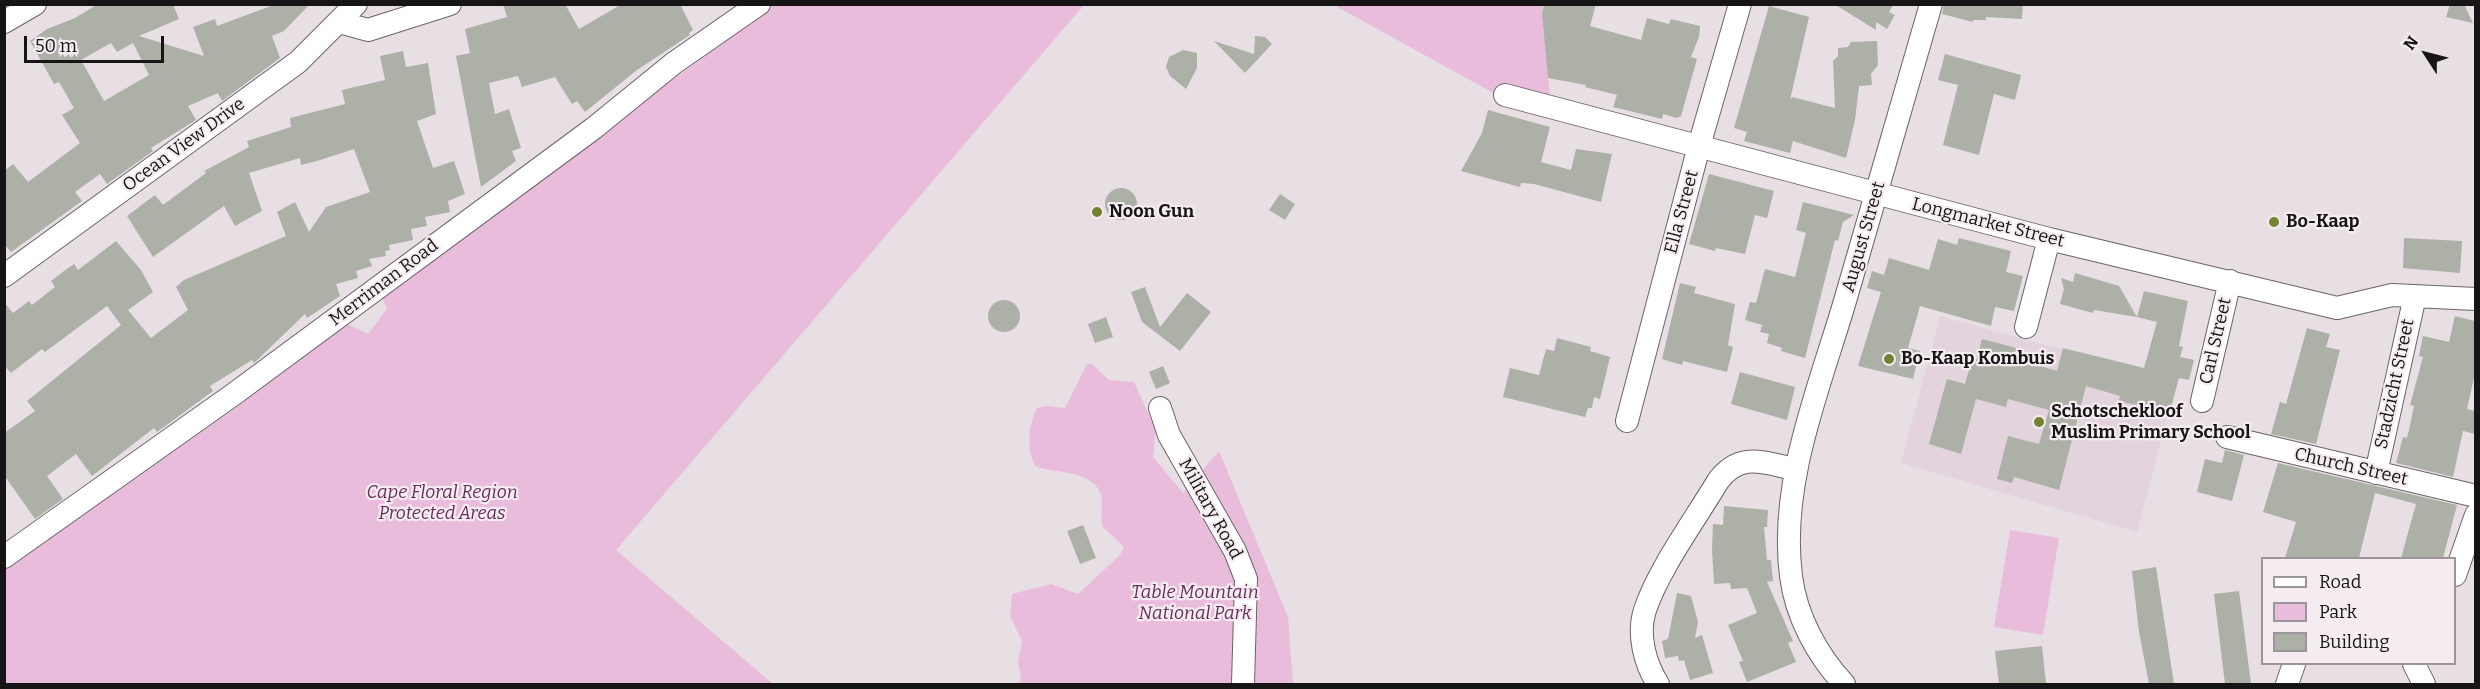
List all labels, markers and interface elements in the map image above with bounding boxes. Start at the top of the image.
scale bar [27,24,166,62]
north arrow [2396,24,2456,84]
text: N [2400,33,2422,54]
text: 50 m [35,35,77,57]
street label: Ocean View Drive [119,93,249,197]
street label: Ella Street [1660,168,1704,256]
street label: August Street [1838,179,1890,295]
street label: Longmarket Street [1910,194,2066,252]
place label: Noon Gun [1109,201,1194,223]
marker: Noon Gun [1090,205,1104,219]
place label: Bo-Kaap [2286,211,2360,233]
marker: Bo-Kaap [2267,215,2281,229]
street label: Merriman Road [325,235,443,331]
street label: Carl Street [2196,296,2236,386]
street label: Stadzicht Street [2371,317,2419,451]
place label: Bo-Kaap Kombuis [1901,348,2054,370]
marker: Bo-Kaap Kombuis [1882,352,1896,366]
place label: Schotschekloof Muslim Primary School [2051,401,2251,444]
marker: Schotschekloof Muslim Primary School [2032,415,2046,429]
street label: Church Street [2292,443,2410,491]
street label: Military Road [1173,455,1247,563]
park label: Cape Floral Region Protected Areas [366,482,518,524]
legend [2261,557,2456,665]
text: Road [2319,571,2361,593]
park label: Table Mountain National Park [1131,582,1259,624]
text: Park [2319,601,2357,623]
text: Building [2319,631,2390,653]

